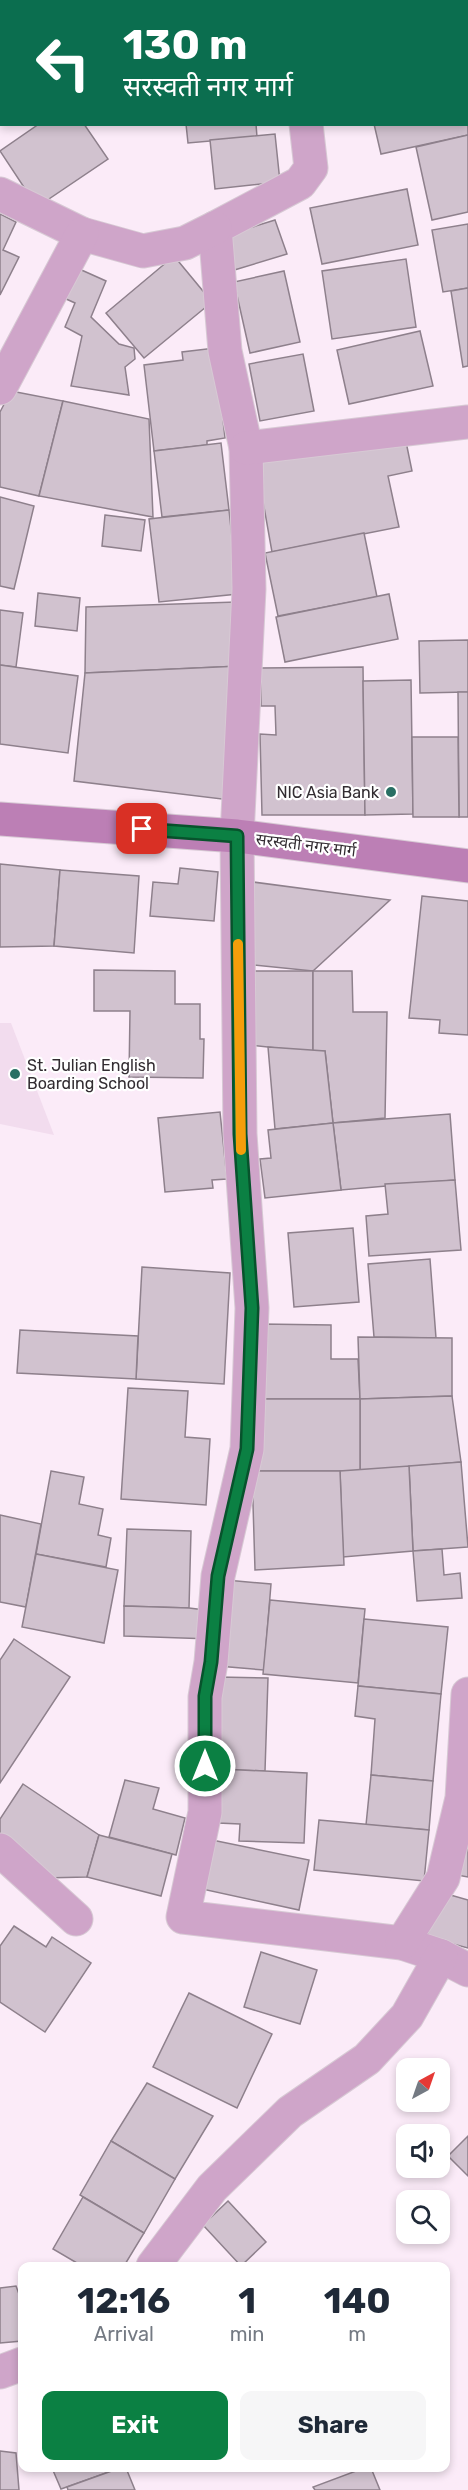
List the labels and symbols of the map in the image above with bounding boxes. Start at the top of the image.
place label: NIC Asia Bank [276,783,380,802]
marker: NIC Asia Bank [384,785,398,799]
pin [116,803,167,854]
street label: सरस्वती नगर मार्ग [255,829,358,861]
place label: St. Julian English Boarding School [27,1056,156,1093]
marker: St. Julian English Boarding School [8,1067,22,1081]
position arrow [173,1734,237,1798]
north arrow [396,2058,450,2112]

